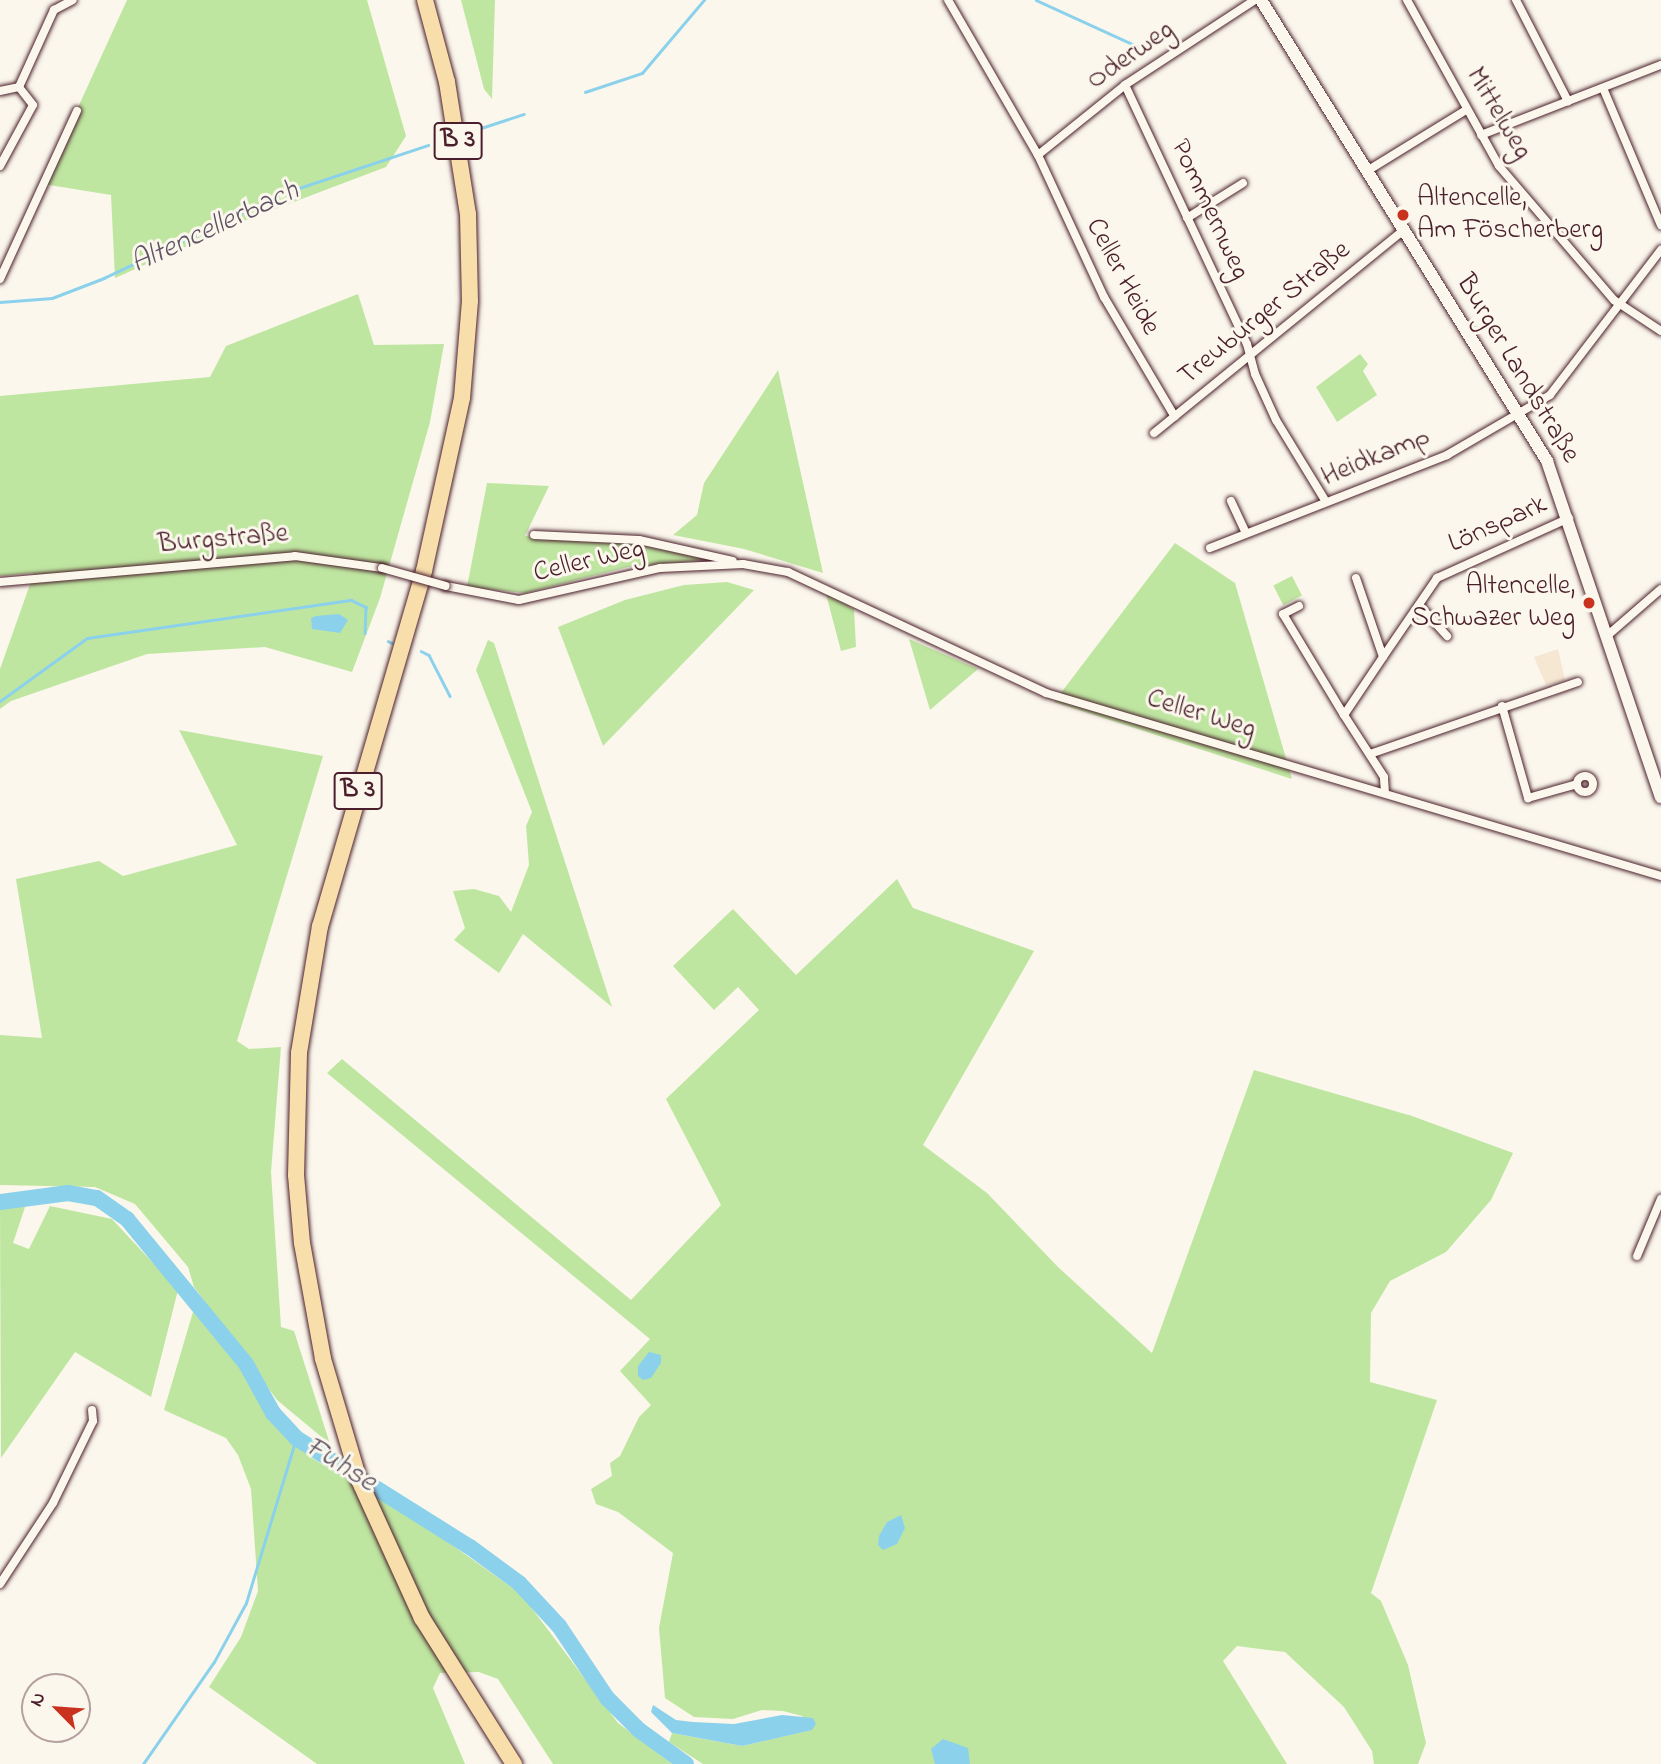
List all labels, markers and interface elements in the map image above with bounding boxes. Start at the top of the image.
street label: Oderweg [1081,14,1181,98]
street label: Mittelweg [1457,62,1539,166]
road number: B 3 [434,118,482,164]
street label: Pommernweg [1162,134,1256,286]
water label: Altencellerbach [125,173,305,283]
place label: Altencelle, Am Föscherberg [1417,182,1603,248]
marker: Altencelle, Am Föscherberg [1395,207,1411,223]
street label: Celler Heide [1077,213,1167,341]
street label: Treuburger Straße [1172,234,1358,394]
street label: Burger Landstraße [1448,269,1586,469]
street label: Heidkamp [1317,421,1435,495]
street label: Lönspark [1444,488,1552,562]
street label: Burgstraße [156,518,290,562]
street label: Celler Weg [530,533,648,591]
place label: Altencelle, Schwazer Weg [1411,570,1575,636]
marker: Altencelle, Schwazer Weg [1581,595,1597,611]
street label: Celler Weg [1142,683,1260,747]
road number: B 3 [334,768,382,814]
water label: Fuhse [298,1429,382,1501]
north arrow [21,1673,91,1743]
text: N [23,1688,53,1711]

